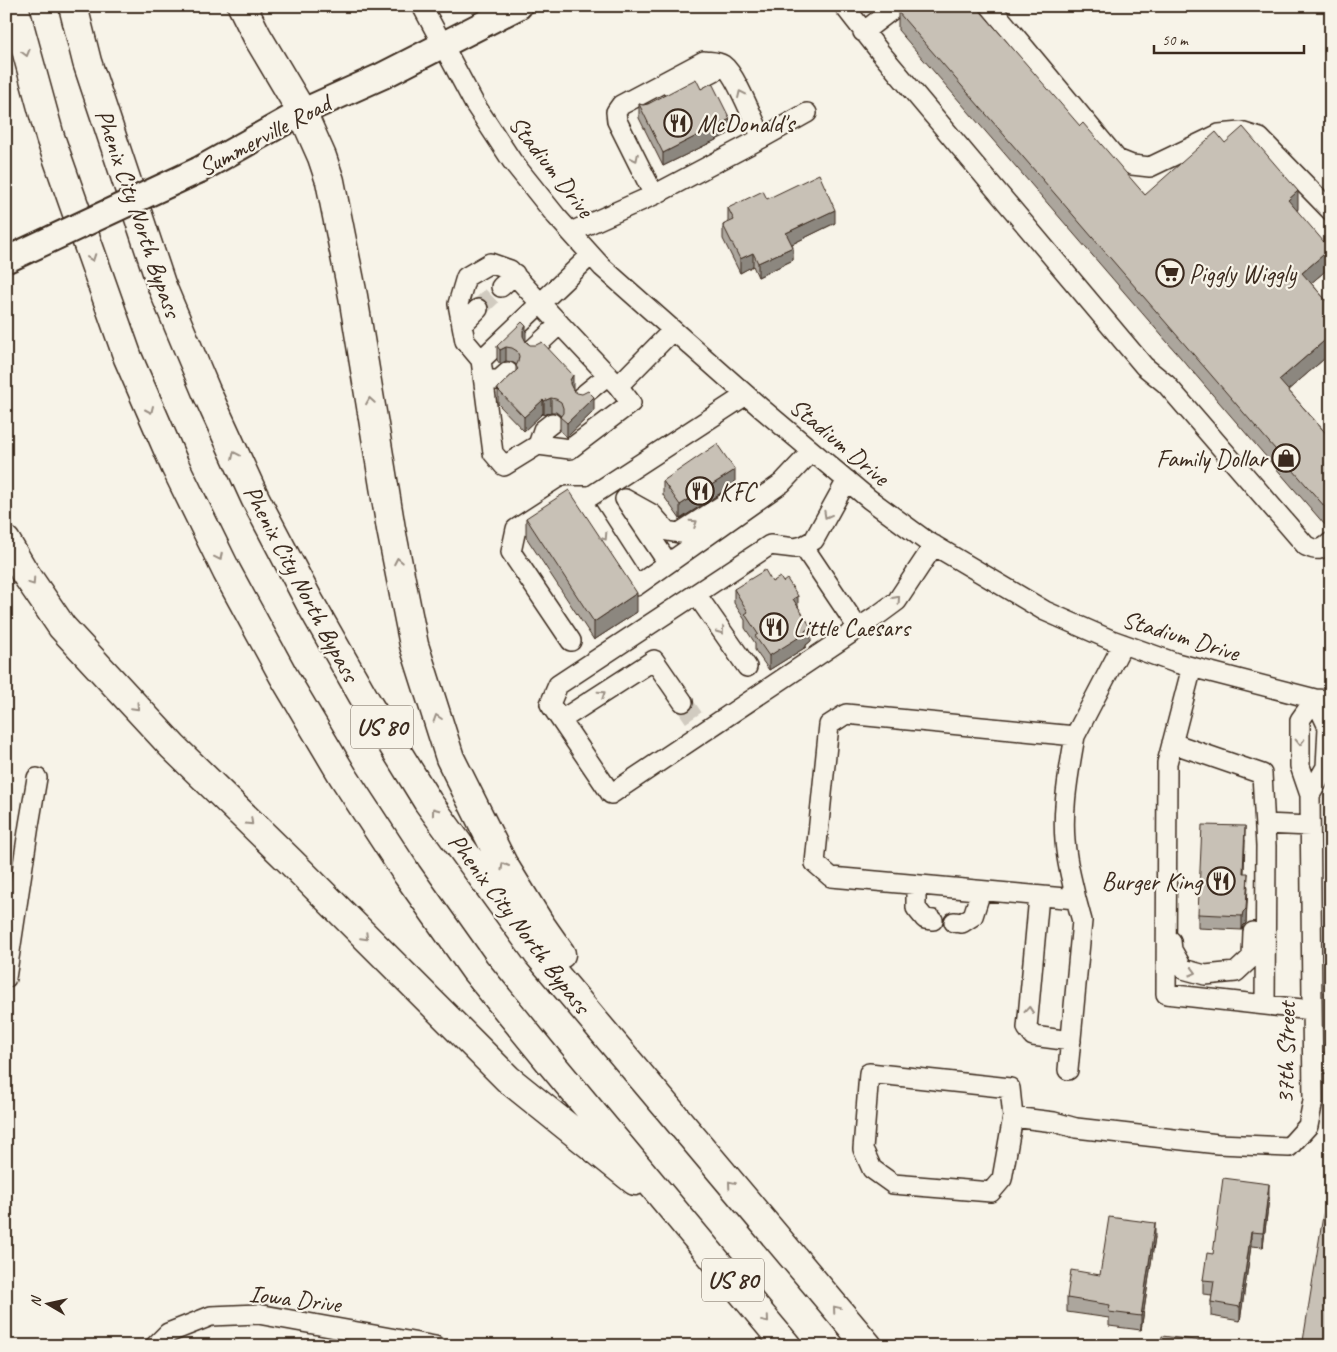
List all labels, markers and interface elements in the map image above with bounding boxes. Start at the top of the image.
scale bar [1154,22,1304,54]
text: 50 m [1162,31,1189,50]
one-way arrow [21,49,31,57]
street label: Summerville Road [193,86,340,184]
one-way arrow [737,90,747,99]
street label: Phenix City North Bypass [87,105,189,324]
restaurant icon: McDonald's [663,108,693,138]
place label: McDonald's [697,108,796,140]
street label: Stadium Drive [501,109,602,225]
one-way arrow [629,153,639,162]
one-way arrow [86,253,96,262]
supermarket icon: Piggly Wiggly [1155,258,1185,288]
place label: Piggly Wiggly [1189,258,1297,290]
street label: Stadium Drive [783,391,897,494]
one-way arrow [366,396,376,405]
one-way arrow [144,405,155,414]
place label: Family Dollar [1156,443,1269,475]
shop icon: Family Dollar [1271,443,1301,473]
one-way arrow [232,452,242,461]
restaurant icon: KFC [685,476,715,506]
place label: KFC [719,476,758,508]
street label: Phenix City North Bypass [236,480,368,689]
one-way arrow [823,510,833,519]
one-way arrow [689,520,698,529]
one-way arrow [598,532,608,541]
one-way arrow [213,552,224,561]
one-way arrow [393,556,403,565]
one-way arrow [25,577,35,586]
one-way arrow [891,595,900,604]
street label: Stadium Drive [1118,603,1245,669]
restaurant icon: Little Caesars [759,612,789,642]
place label: Little Caesars [793,612,912,644]
one-way arrow [715,625,724,635]
one-way arrow [596,690,605,700]
one-way arrow [130,701,139,710]
road number: US 80 [351,706,413,749]
one-way arrow [433,714,443,723]
one-way arrow [1295,739,1305,747]
one-way arrow [432,807,441,816]
one-way arrow [244,816,253,825]
street label: Phenix City North Bypass [441,827,599,1022]
one-way arrow [501,862,511,871]
place label: Burger King [1101,866,1204,898]
restaurant icon: Burger King [1206,866,1236,896]
one-way arrow [359,931,368,940]
one-way arrow [1189,966,1198,977]
street label: 37th Street [1269,999,1303,1104]
one-way arrow [1023,1005,1034,1013]
one-way arrow [728,1181,737,1190]
road number: US 80 [702,1258,764,1302]
street label: Iowa Drive [247,1278,344,1321]
north arrow [22,1280,72,1330]
text: N [27,1294,45,1308]
one-way arrow [833,1305,842,1314]
one-way arrow [760,1314,769,1323]

